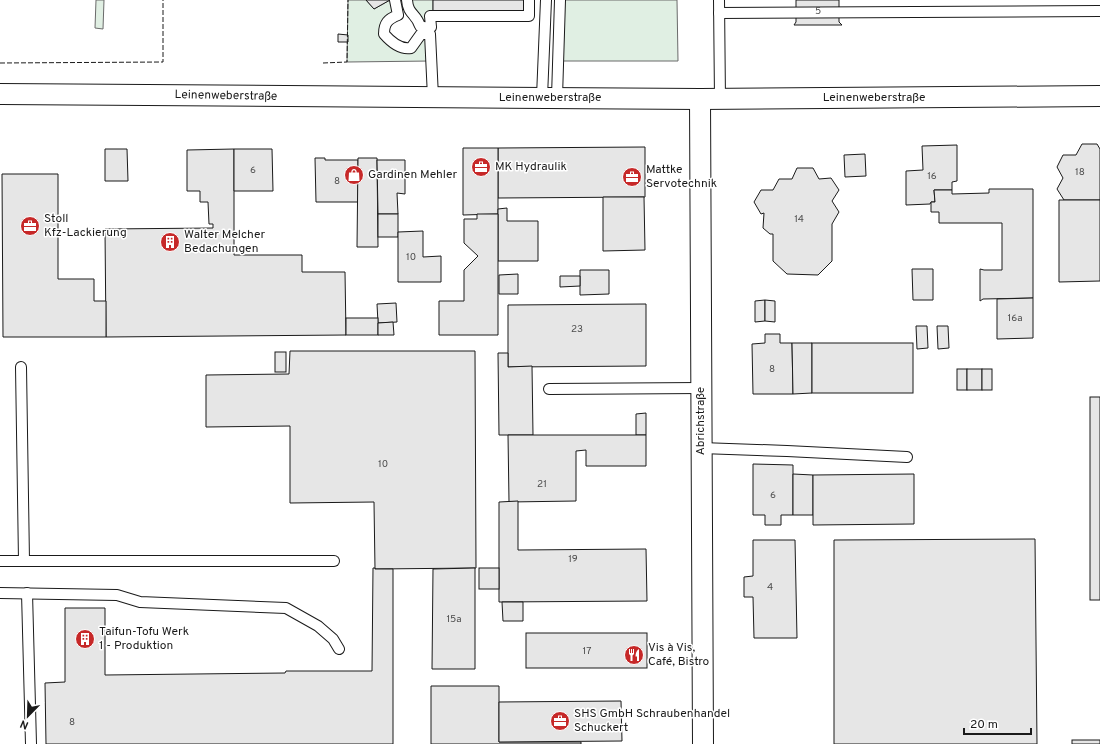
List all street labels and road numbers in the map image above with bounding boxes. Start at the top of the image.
street label: Leinenweberstraße [175,87,277,105]
street label: Leinenweberstraße [499,90,601,106]
street label: Leinenweberstraße [823,90,925,106]
street label: Abrichstraße [693,387,709,455]

